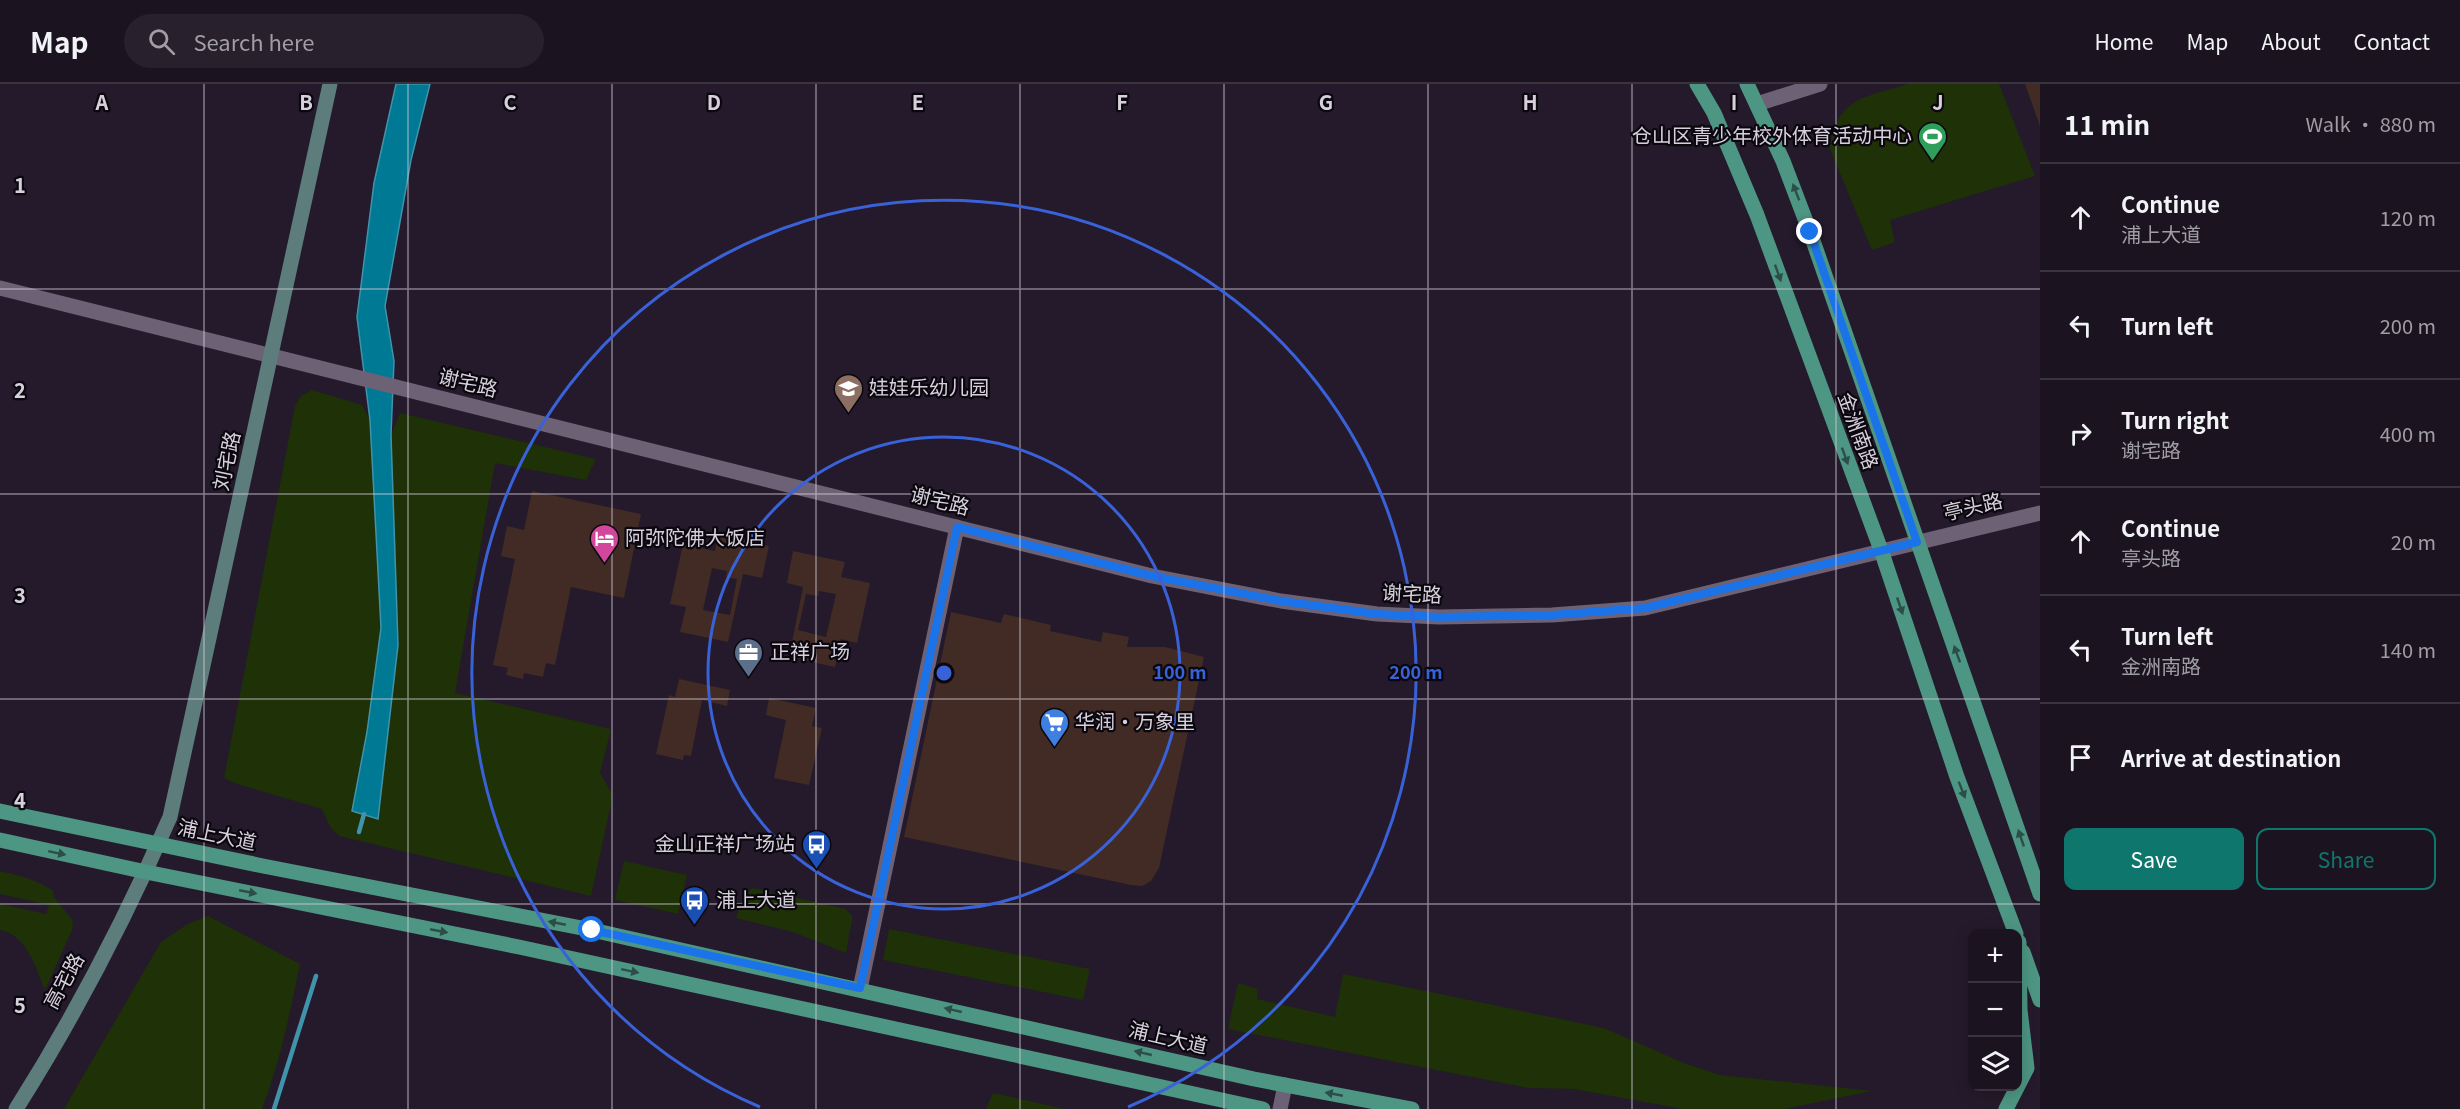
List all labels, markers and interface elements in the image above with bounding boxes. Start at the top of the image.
search box [124,14,544,68]
text: Map [30,21,88,61]
icon: search [145,25,178,58]
text: Search here [193,25,314,57]
text: Home [2094,26,2154,56]
text: Map [2187,26,2228,56]
text: About [2261,26,2321,56]
text: Contact [2354,26,2430,56]
text: A [95,87,109,116]
text: B [299,87,313,116]
text: C [503,87,517,116]
text: D [707,87,721,116]
text: E [912,87,924,116]
text: F [1116,87,1128,116]
text: G [1319,87,1333,116]
text: H [1522,87,1538,116]
text: I [1731,87,1737,116]
text: J [1932,87,1944,116]
text: 11 min [2064,105,2150,142]
text: Walk · 880 m [2306,109,2436,138]
place label: 仓山区青少年校外体育活动中心 [1632,120,1912,149]
sports icon: 仓山区青少年校外体育活动中心 [1917,120,1949,162]
text: 1 [14,170,26,199]
one-way arrow [1790,183,1800,201]
text: Continue [2121,187,2220,219]
icon: ahead [2064,201,2097,234]
text: 120 m [2380,203,2436,232]
route end [1796,218,1822,244]
text: 浦上大道 [2121,219,2201,248]
one-way arrow [1774,264,1784,282]
icon: left [2064,309,2097,342]
text: Turn left [2121,309,2213,341]
text: 200 m [2380,311,2436,340]
street label: 谢宅路 [436,360,501,403]
school or university icon: 娃娃乐幼儿园 [832,372,864,414]
place label: 娃娃乐幼儿园 [869,372,989,401]
text: 2 [14,375,26,404]
street label: 金洲南路 [1832,388,1887,473]
text: Turn right [2121,403,2229,435]
icon: right [2064,417,2097,450]
text: 400 m [2380,419,2436,448]
street label: 刘宅路 [205,428,246,493]
text: 谢宅路 [2121,435,2181,464]
one-way arrow [1841,447,1850,465]
street label: 谢宅路 [908,478,973,521]
street label: 亭头路 [1940,485,2005,526]
text: Continue [2121,511,2220,543]
hotel icon: 阿弥陀佛大饭店 [588,522,620,564]
place label: 阿弥陀佛大饭店 [625,522,765,551]
icon: ahead [2064,525,2097,558]
text: 20 m [2391,527,2436,556]
text: 亭头路 [2121,543,2181,572]
street label: 谢宅路 [1381,576,1443,609]
text: 3 [14,580,26,609]
one-way arrow [1896,597,1905,615]
text: Turn left [2121,619,2213,651]
icon: left [2064,633,2097,666]
text: 140 m [2380,635,2436,664]
office icon: 正祥广场 [733,636,765,678]
place label: 正祥广场 [770,636,850,665]
one-way arrow [1951,645,1961,663]
text: 金洲南路 [2121,651,2201,680]
text: 100 m [1153,658,1207,684]
text: 200 m [1389,658,1443,684]
centre of rings [934,663,954,683]
supermarket icon: 华润·万象里 [1038,706,1070,748]
place label: 华润·万象里 [1075,706,1195,735]
icon: arrive [2064,741,2097,774]
text: Arrive at destination [2121,741,2341,773]
one-way arrow [1958,782,1968,800]
text: 4 [14,785,26,814]
street label: 浦上大道 [175,811,259,856]
place label: 金山正祥广场站 [655,828,795,857]
bus stop icon: 金山正祥广场站 [800,828,832,870]
button: Save [2064,828,2244,890]
button: Share [2256,828,2436,890]
one-way arrow [2016,829,2025,847]
one-way arrow [48,848,66,858]
bus stop icon: 浦上大道 [679,884,711,926]
place label: 浦上大道 [716,884,796,913]
one-way arrow [239,888,258,897]
route start [578,916,604,942]
one-way arrow [548,918,567,927]
one-way arrow [430,927,449,936]
map controls [1968,929,2022,1091]
button: + [1968,929,2022,983]
street label: 高宅路 [35,947,90,1014]
one-way arrow [621,967,640,976]
button: − [1968,983,2022,1037]
text: 5 [14,990,26,1019]
one-way arrow [944,1004,962,1014]
street label: 浦上大道 [1126,1013,1211,1060]
button: layers [1968,1037,2022,1091]
one-way arrow [1134,1048,1152,1058]
one-way arrow [1324,1089,1343,1098]

